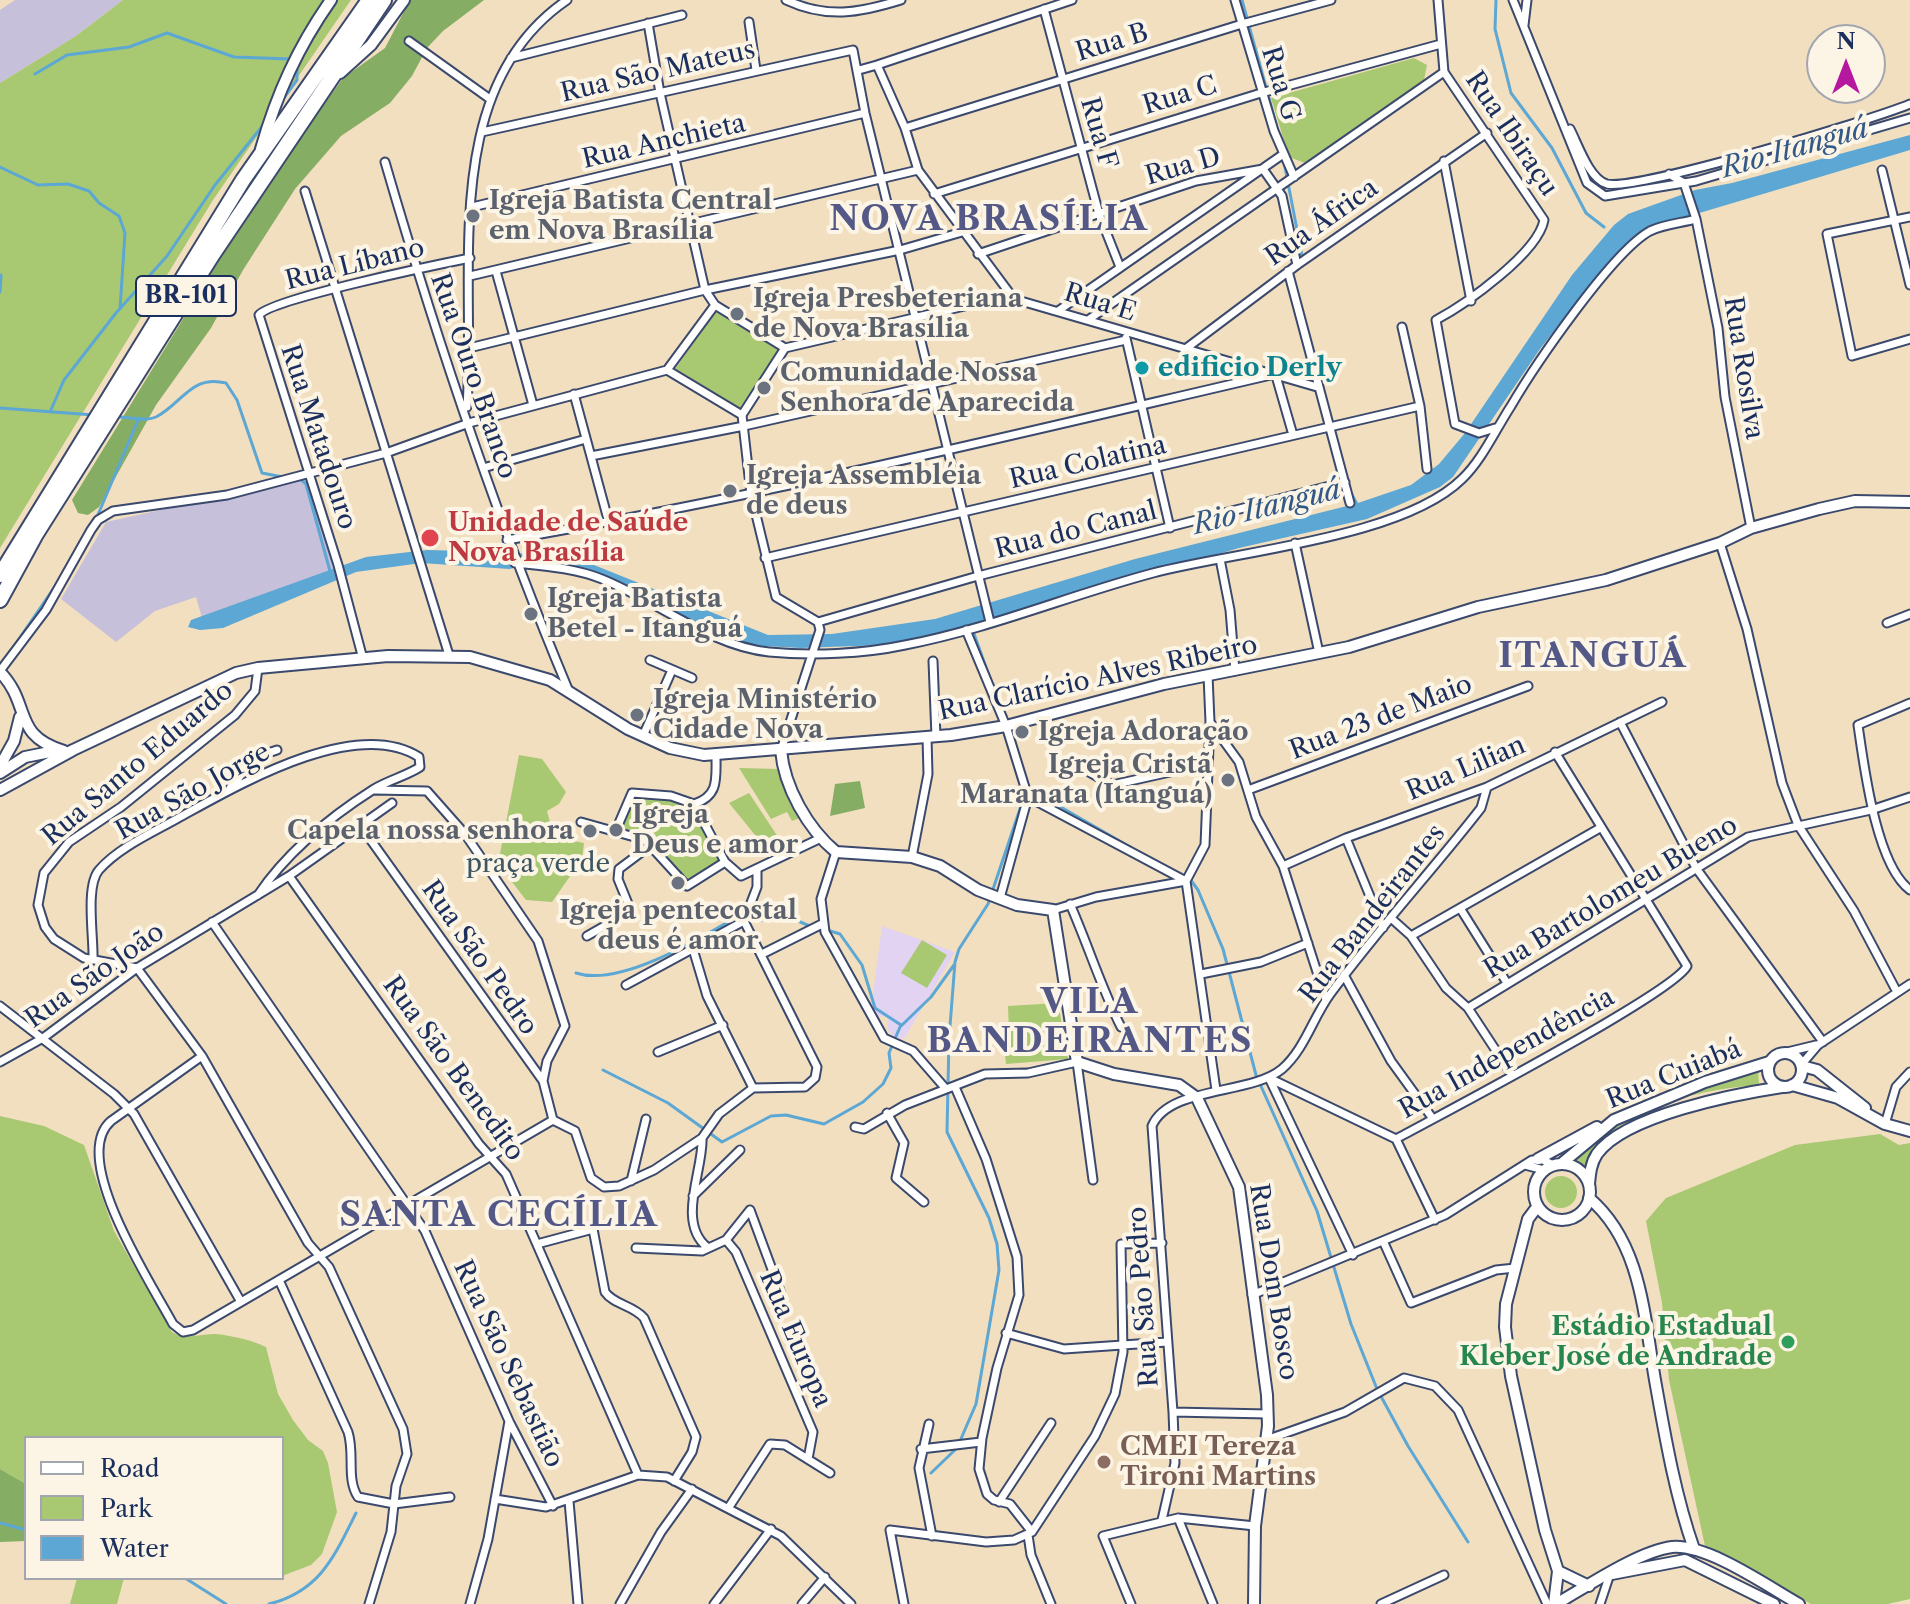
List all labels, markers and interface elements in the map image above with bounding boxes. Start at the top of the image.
street label: Rua B [1072,17,1152,69]
north arrow [1806,24,1886,104]
text: N [1836,28,1856,55]
street label: Rua São Mateus [558,34,758,110]
street label: Rua G [1254,43,1306,125]
street label: Rua Ibiraçu [1458,66,1564,202]
street label: Rua C [1139,70,1221,122]
street label: Rua F [1073,94,1123,172]
street label: Rua Anchieta [579,108,749,176]
water label: Rio Itanguá [1718,112,1872,186]
street label: Rua D [1142,141,1224,193]
street label: Rua África [1260,173,1384,273]
place label: Igreja Batista Central em Nova Brasília [489,185,772,246]
district label: NOVA BRASÍLIA [829,200,1149,240]
marker: Igreja Batista Central em Nova Brasília [464,207,482,225]
street label: Rua Líbano [282,233,428,297]
street label: Rua Ouro Branco [423,269,523,483]
road number: BR-101 [136,276,236,316]
street label: Rua E [1060,277,1140,329]
place label: Igreja Presbeteriana de Nova Brasília [753,283,1023,344]
street label: Rua Rosilva [1716,294,1770,442]
marker: Igreja Presbeteriana de Nova Brasília [728,305,746,323]
street label: Rua Matadouro [273,341,363,533]
place label: edificio Derly [1158,352,1342,384]
place label: Comunidade Nossa Senhora de Aparecida [780,357,1074,418]
marker: edificio Derly [1133,359,1151,377]
marker: Comunidade Nossa Senhora de Aparecida [755,379,773,397]
street label: Rua Colatina [1006,430,1170,496]
place label: Igreja Assembléia de deus [746,460,981,522]
water label: Rio Itanguá [1190,473,1344,543]
marker: Igreja Assembléia de deus [721,482,739,500]
street label: Rua do Canal [992,496,1160,566]
place label: Unidade de Saúde Nova Brasília [448,507,688,568]
marker: Unidade de Saúde Nova Brasília [419,527,441,549]
place label: Igreja Batista Betel - Itanguá [547,583,743,644]
marker: Igreja Batista Betel - Itanguá [522,605,540,623]
street label: Rua Clarício Alves Ribeiro [936,630,1260,728]
district label: ITANGUÁ [1498,637,1688,677]
street label: Rua 23 de Maio [1285,669,1477,767]
street label: Rua Santo Eduardo [36,675,240,853]
place label: Igreja Ministério Cidade Nova [653,684,877,746]
marker: Igreja Ministério Cidade Nova [628,706,646,724]
place label: Igreja Adoração [1038,716,1249,748]
marker: Igreja Adoração [1013,723,1031,741]
street label: Rua Lilian [1402,730,1530,808]
street label: Rua São Jorge [110,737,276,847]
place label: Igreja Cristã Maranata (Itanguá) [960,749,1212,810]
marker: Igreja Cristã Maranata (Itanguá) [1219,771,1237,789]
place label: Igreja Deus e amor [632,799,798,860]
street label: Rua Bartolomeu Bueno [1479,810,1743,986]
place label: Capela nossa senhora [287,815,574,847]
street label: Rua Bandeirantes [1294,818,1452,1010]
marker: Igreja Deus e amor [607,821,625,839]
marker: Capela nossa senhora [581,822,599,840]
park label: praça verde [466,848,610,880]
marker: Igreja pentecostal deus é amor [669,874,687,892]
street label: Rua São Pedro [414,875,544,1041]
place label: Igreja pentecostal deus é amor [559,895,797,956]
street label: Rua São João [20,917,170,1035]
street label: Rua São Benedito [376,971,530,1167]
street label: Rua Independência [1394,982,1620,1126]
district label: VILA BANDEIRANTES [926,983,1254,1062]
street label: Rua Cuiabá [1602,1034,1746,1116]
street label: Rua Dom Bosco [1242,1181,1304,1383]
district label: SANTA CECÍLIA [339,1196,659,1236]
street label: Rua São Pedro [1122,1206,1166,1388]
street label: Rua São Sebastião [446,1255,570,1473]
street label: Rua Europa [752,1266,838,1412]
place label: Estádio Estadual Kleber José de Andrade [1459,1311,1772,1372]
marker: Estádio Estadual Kleber José de Andrade [1779,1333,1797,1351]
place label: CMEI Tereza Tironi Martins [1120,1431,1316,1492]
legend [24,1436,284,1580]
marker: CMEI Tereza Tironi Martins [1095,1453,1113,1471]
text: Road [100,1454,159,1483]
text: Park [100,1494,152,1523]
text: Water [100,1534,169,1563]

